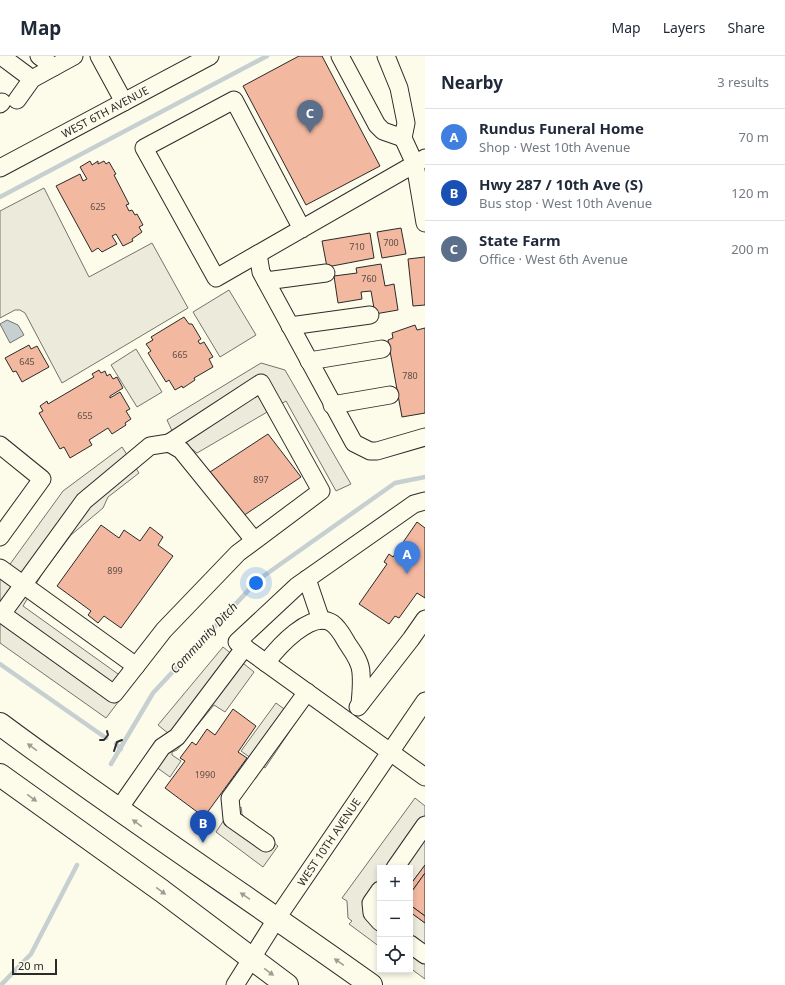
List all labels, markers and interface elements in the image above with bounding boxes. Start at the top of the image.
text: Map [20,15,61,41]
text: Map [612,18,641,37]
text: Layers [663,18,705,37]
text: Share [727,18,765,37]
text: Nearby [441,71,503,94]
text: 3 results [717,73,769,91]
street label: WEST 6TH AVENUE [59,82,151,141]
pin: C [297,100,323,133]
text: Rundus Funeral Home [479,118,644,138]
text: A [450,128,459,146]
text: 70 m [739,128,769,146]
text: Shop · West 10th Avenue [479,138,630,156]
text: Hwy 287 / 10th Ave (S) [479,174,643,194]
text: B [450,184,458,202]
text: 120 m [731,184,769,202]
text: Bus stop · West 10th Avenue [479,194,652,212]
house number: 625 [90,200,106,213]
text: State Farm [479,230,561,250]
house number: 700 [383,236,399,249]
house number: 710 [349,240,365,253]
text: C [450,240,458,258]
text: 200 m [731,240,769,258]
text: Office · West 6th Avenue [479,250,628,268]
house number: 760 [361,272,377,285]
house number: 665 [172,348,188,361]
house number: 645 [19,355,35,368]
house number: 780 [402,369,418,382]
house number: 655 [77,409,93,422]
house number: 897 [253,473,269,486]
pin: A [394,541,420,574]
house number: 899 [107,564,123,577]
your location [246,573,266,593]
water label: Community Ditch [166,598,241,677]
one-way arrow [26,743,37,751]
house number: 1990 [195,768,215,781]
one-way arrow [26,794,37,802]
street label: WEST 10TH AVENUE [294,795,364,889]
pin: B [190,810,216,843]
one-way arrow [132,819,142,827]
map controls [377,865,413,973]
button: + [377,865,413,901]
one-way arrow [156,887,167,895]
one-way arrow [240,892,250,900]
button: − [377,901,413,937]
button: locate [377,937,413,973]
scale bar [12,957,57,976]
text: 20 m [18,958,44,973]
one-way arrow [334,958,344,966]
one-way arrow [264,968,275,977]

